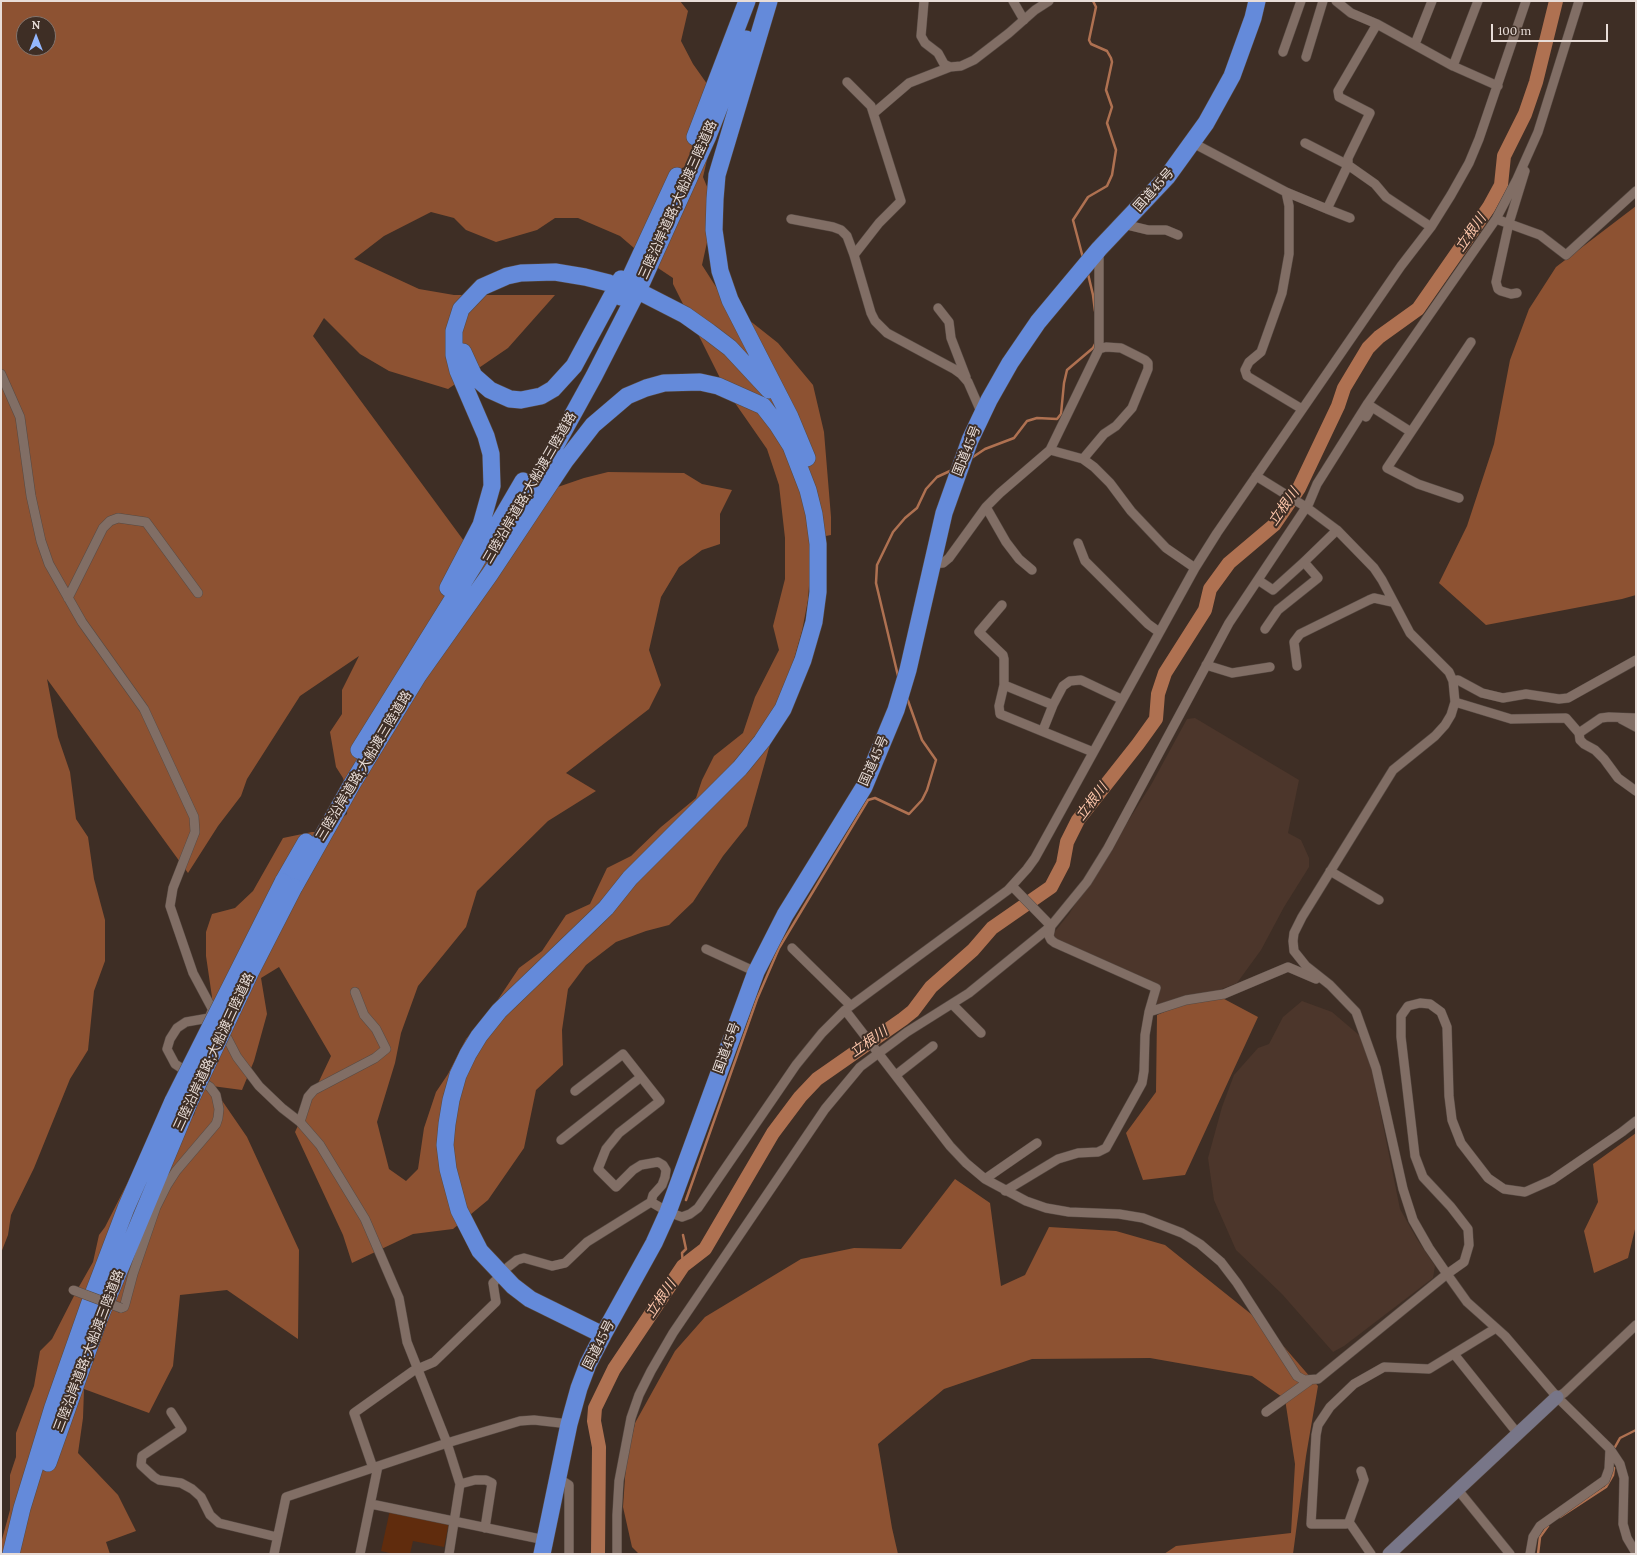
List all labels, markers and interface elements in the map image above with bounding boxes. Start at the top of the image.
north arrow [16,16,56,56]
scale bar [1493,16,1610,42]
text: N [32,18,40,32]
text: 100 m [1498,23,1531,38]
street label: 三陸沿岸道路;大船渡三陸道路 [636,118,720,282]
street label: 国道45号 [1130,165,1178,215]
water label: 立根川 [1452,211,1490,255]
street label: 三陸沿岸道路;大船渡三陸道路 [480,409,580,567]
street label: 国道45号 [950,423,984,479]
water label: 立根川 [1265,485,1303,529]
street label: 三陸沿岸道路;大船渡三陸道路 [313,688,415,844]
street label: 国道45号 [856,734,892,788]
water label: 立根川 [1073,780,1111,824]
street label: 三陸沿岸道路;大船渡三陸道路 [170,971,258,1133]
street label: 国道45号 [711,1020,743,1076]
water label: 立根川 [847,1023,891,1061]
street label: 三陸沿岸道路;大船渡三陸道路 [51,1268,127,1434]
water label: 立根川 [642,1277,680,1321]
street label: 国道45号 [580,1318,618,1372]

